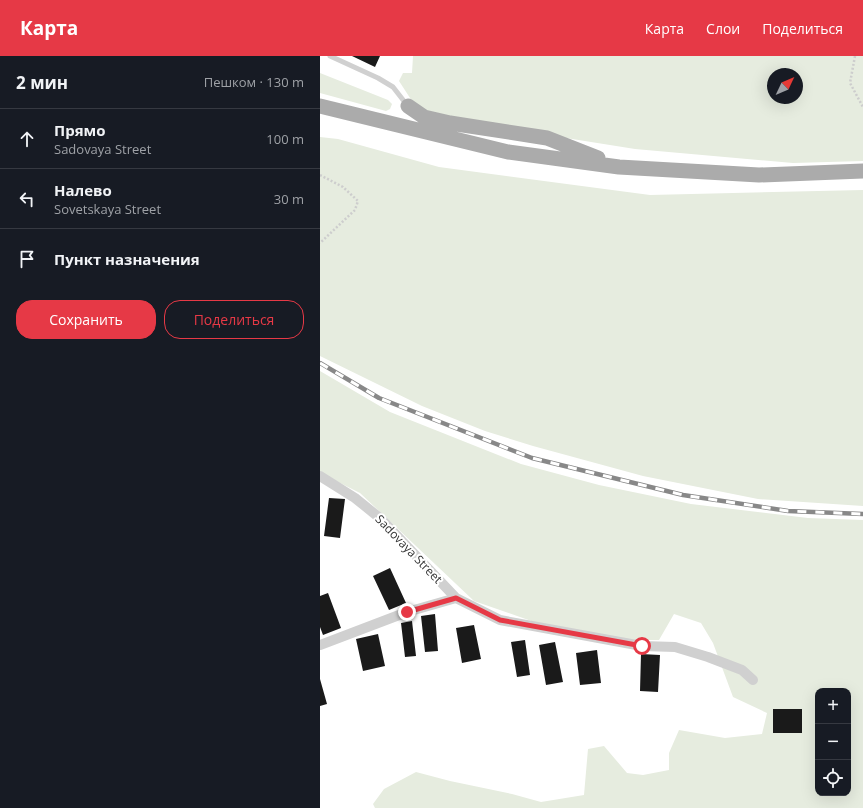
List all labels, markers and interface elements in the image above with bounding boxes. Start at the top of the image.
text: Карта [20,15,78,41]
text: Карта [645,19,684,38]
text: Слои [706,19,740,38]
text: Поделиться [762,19,843,38]
north arrow [767,68,803,104]
text: 2 мин [16,71,68,94]
text: Пешком · 130 m [204,73,304,91]
text: Прямо [54,120,106,140]
icon: ahead [16,128,38,150]
text: 100 m [266,130,304,148]
text: Sadovaya Street [54,140,151,158]
text: Налево [54,180,112,200]
icon: left [16,188,38,210]
text: 30 m [274,190,304,208]
text: Sovetskaya Street [54,200,161,218]
icon: arrive [16,248,38,270]
text: Пункт назначения [54,249,200,269]
button: Сохранить [16,300,156,339]
button: Поделиться [164,300,304,339]
street label: Sadovaya Street [372,511,446,587]
route end [398,603,416,621]
route start [633,637,651,655]
map controls [815,688,851,796]
button: + [815,688,851,724]
button: − [815,724,851,760]
button: locate [815,760,851,796]

